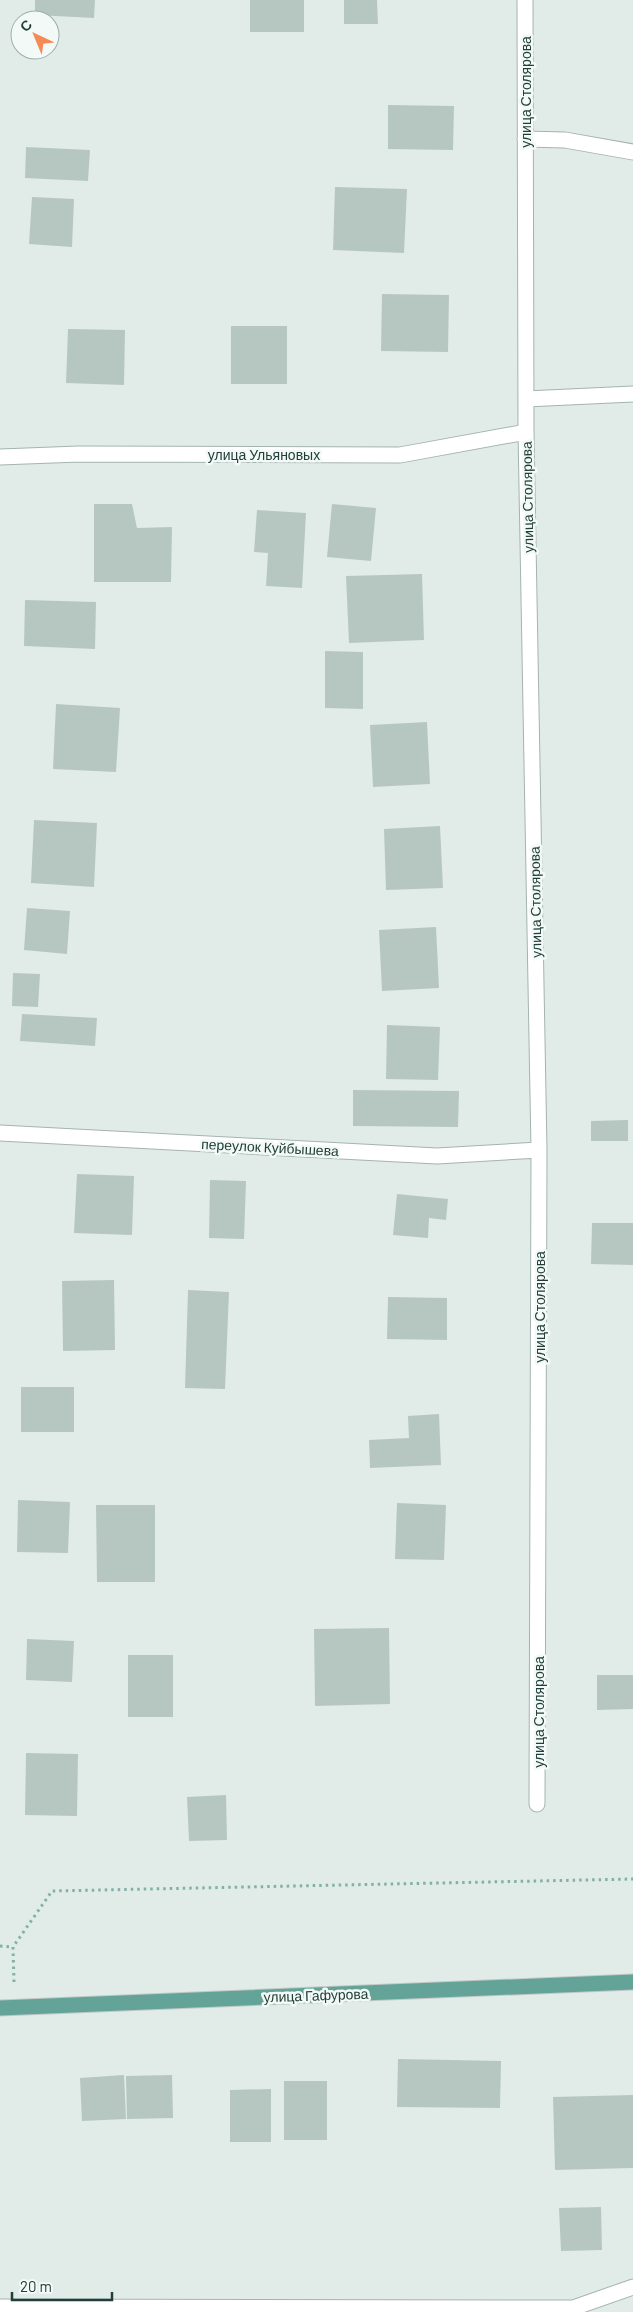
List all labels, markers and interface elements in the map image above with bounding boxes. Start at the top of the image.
north arrow [10,10,60,60]
text: С [16,16,35,35]
street label: улица Столярова [517,36,534,148]
street label: улица Столярова [518,441,536,553]
street label: улица Ульяновых [208,446,320,463]
street label: улица Столярова [526,846,544,958]
street label: переулок Куйбышева [201,1135,339,1159]
street label: улица Столярова [531,1251,548,1363]
street label: улица Столярова [530,1656,547,1768]
street label: улица Гафурова [263,1985,369,2005]
scale bar [12,2270,112,2302]
text: 20 m [20,2277,52,2295]

